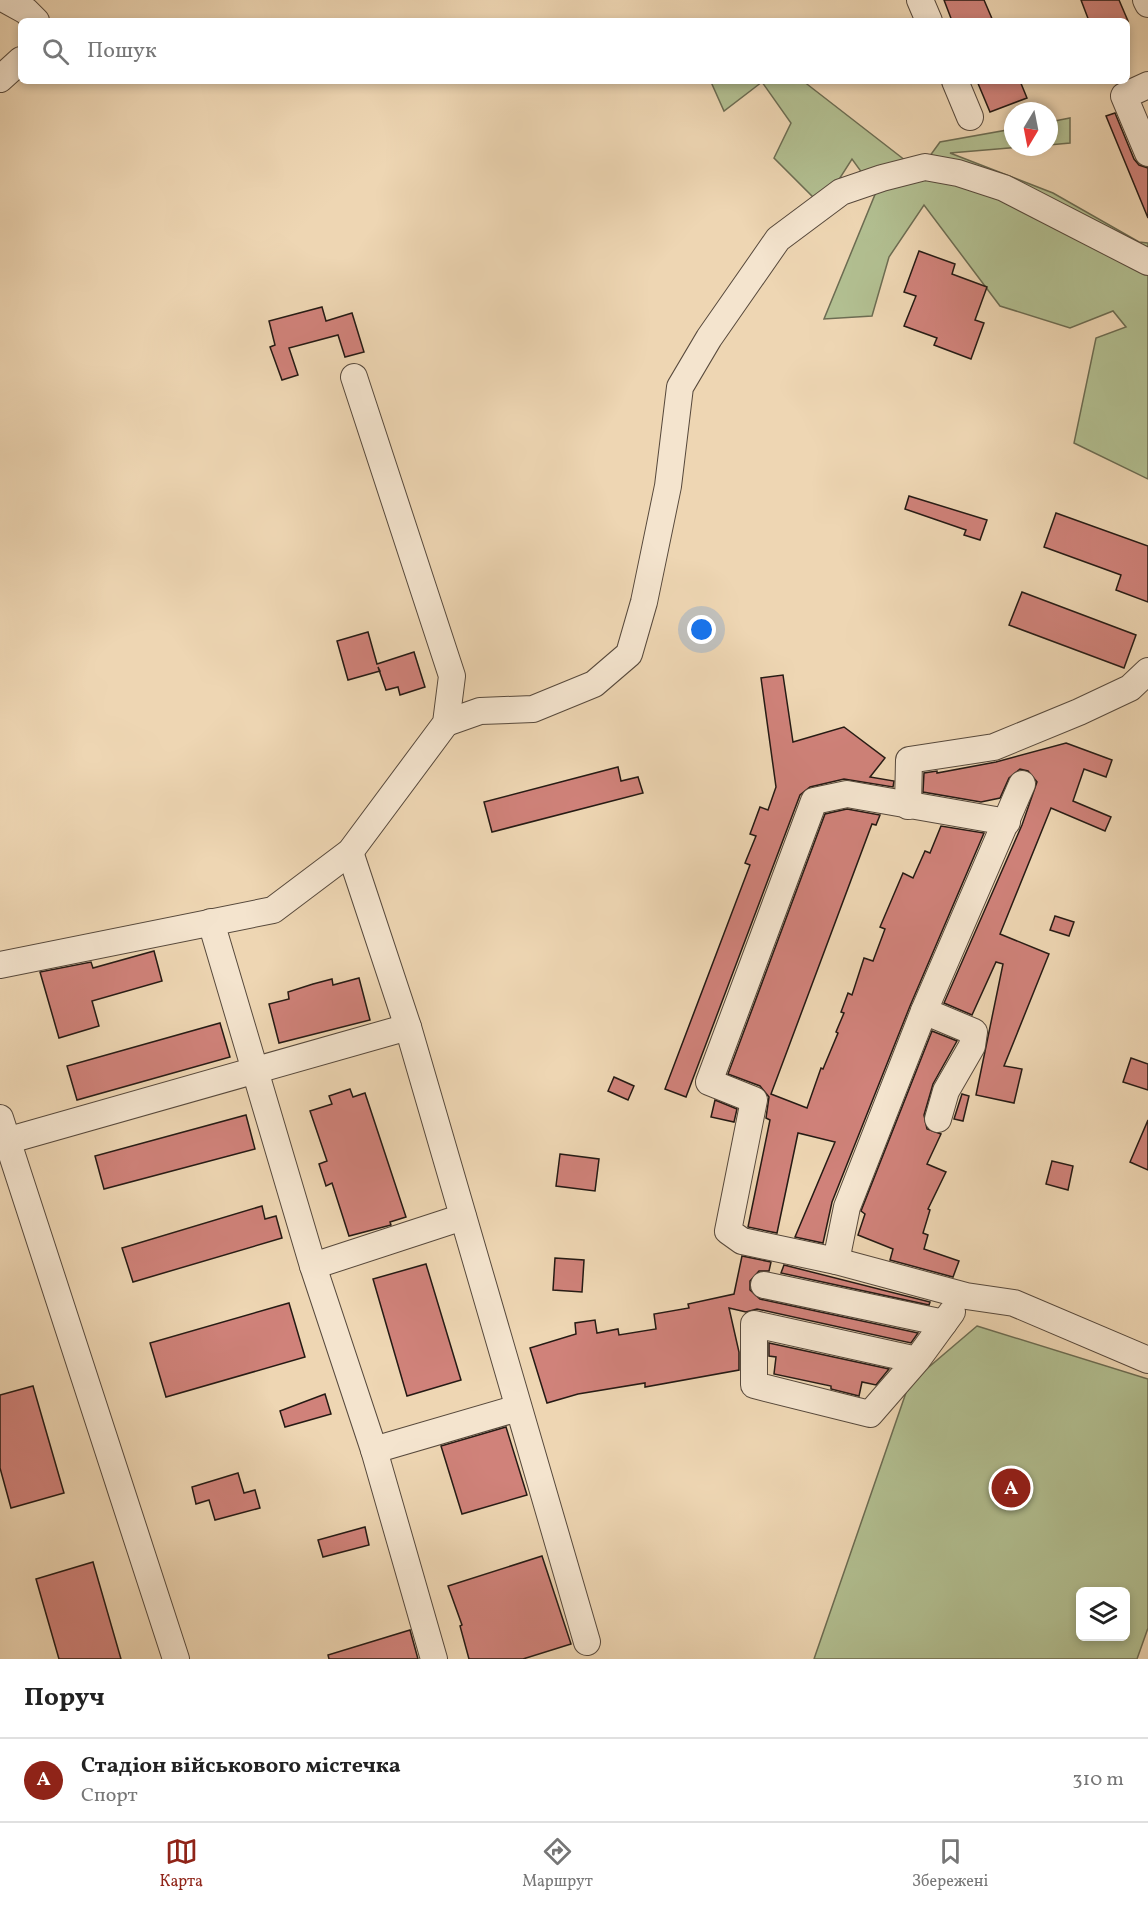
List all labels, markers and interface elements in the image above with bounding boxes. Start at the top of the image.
search box [18,18,1130,84]
icon: search [39,35,72,68]
text: Пошук [87,36,157,67]
north arrow [1004,102,1058,156]
your location [687,615,716,644]
pin: A [992,1466,1030,1510]
map controls [1076,1587,1130,1641]
button: layers [1076,1587,1130,1641]
text: Поруч [24,1680,105,1716]
text: Стадіон військового містечка [81,1751,401,1782]
text: A [36,1766,51,1794]
text: 310 m [1072,1766,1124,1794]
text: Спорт [81,1782,138,1810]
tab: Карта [160,1835,203,1893]
tab: Маршрут [522,1835,593,1893]
tab: Збережені [912,1835,988,1893]

